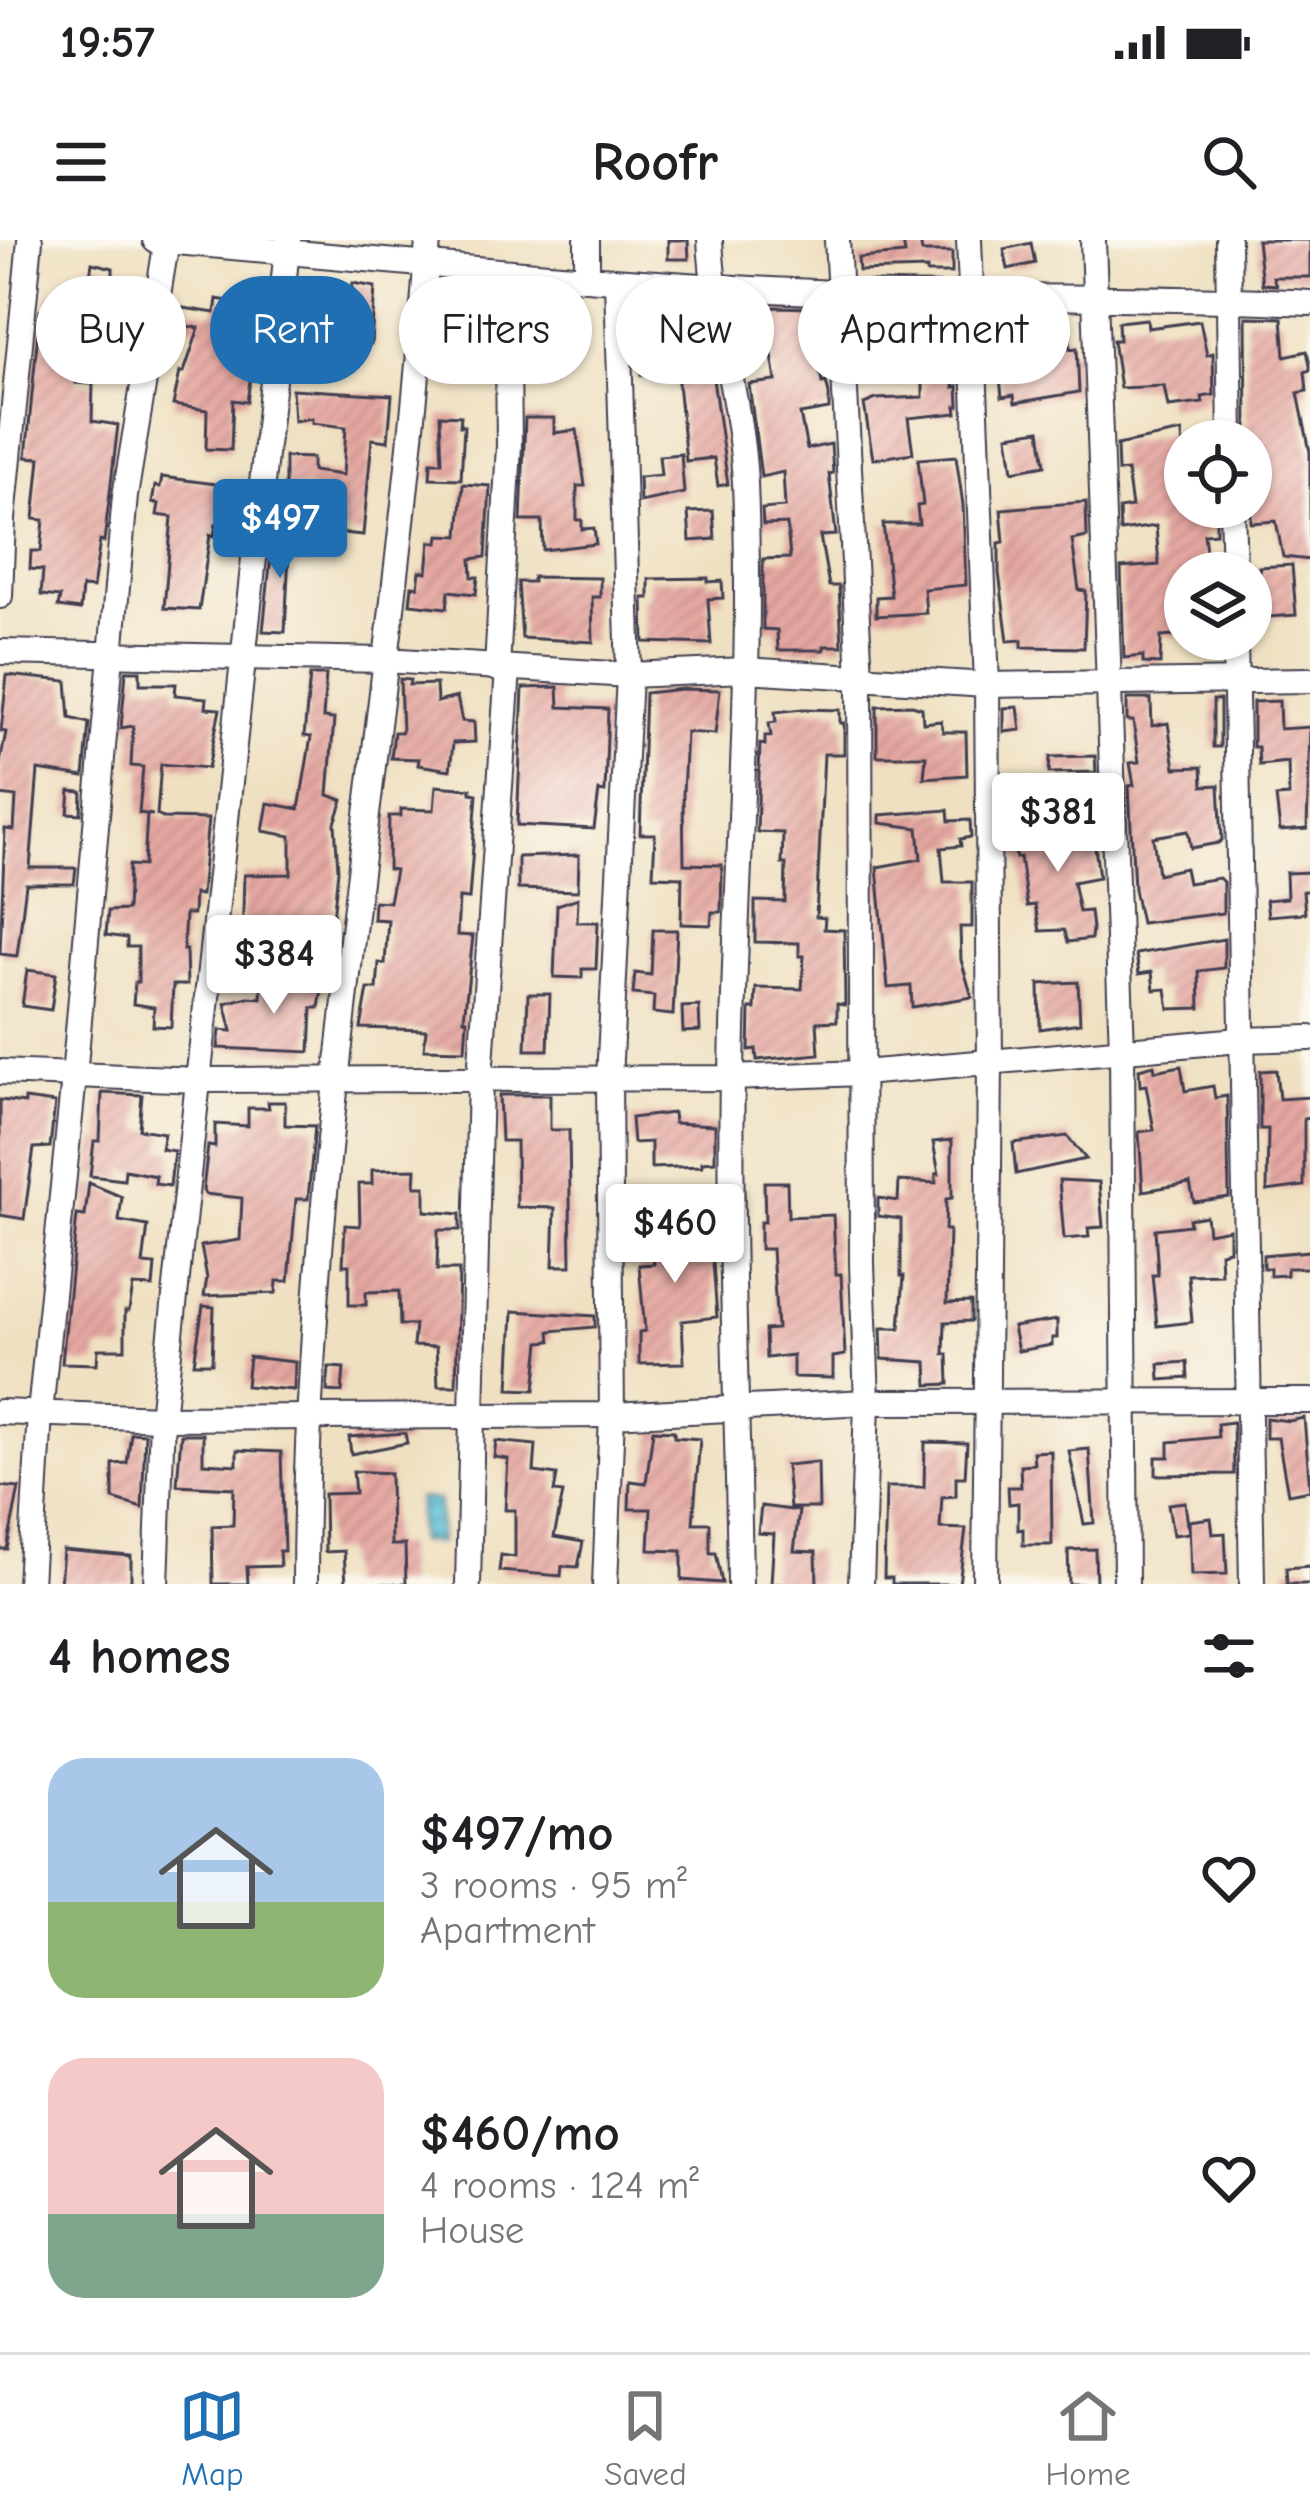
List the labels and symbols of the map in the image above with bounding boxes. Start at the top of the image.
pin: $497 [209,479,351,581]
pin: $381 [987,773,1129,875]
pin: $384 [203,915,345,1017]
pin: $460 [604,1184,746,1286]

